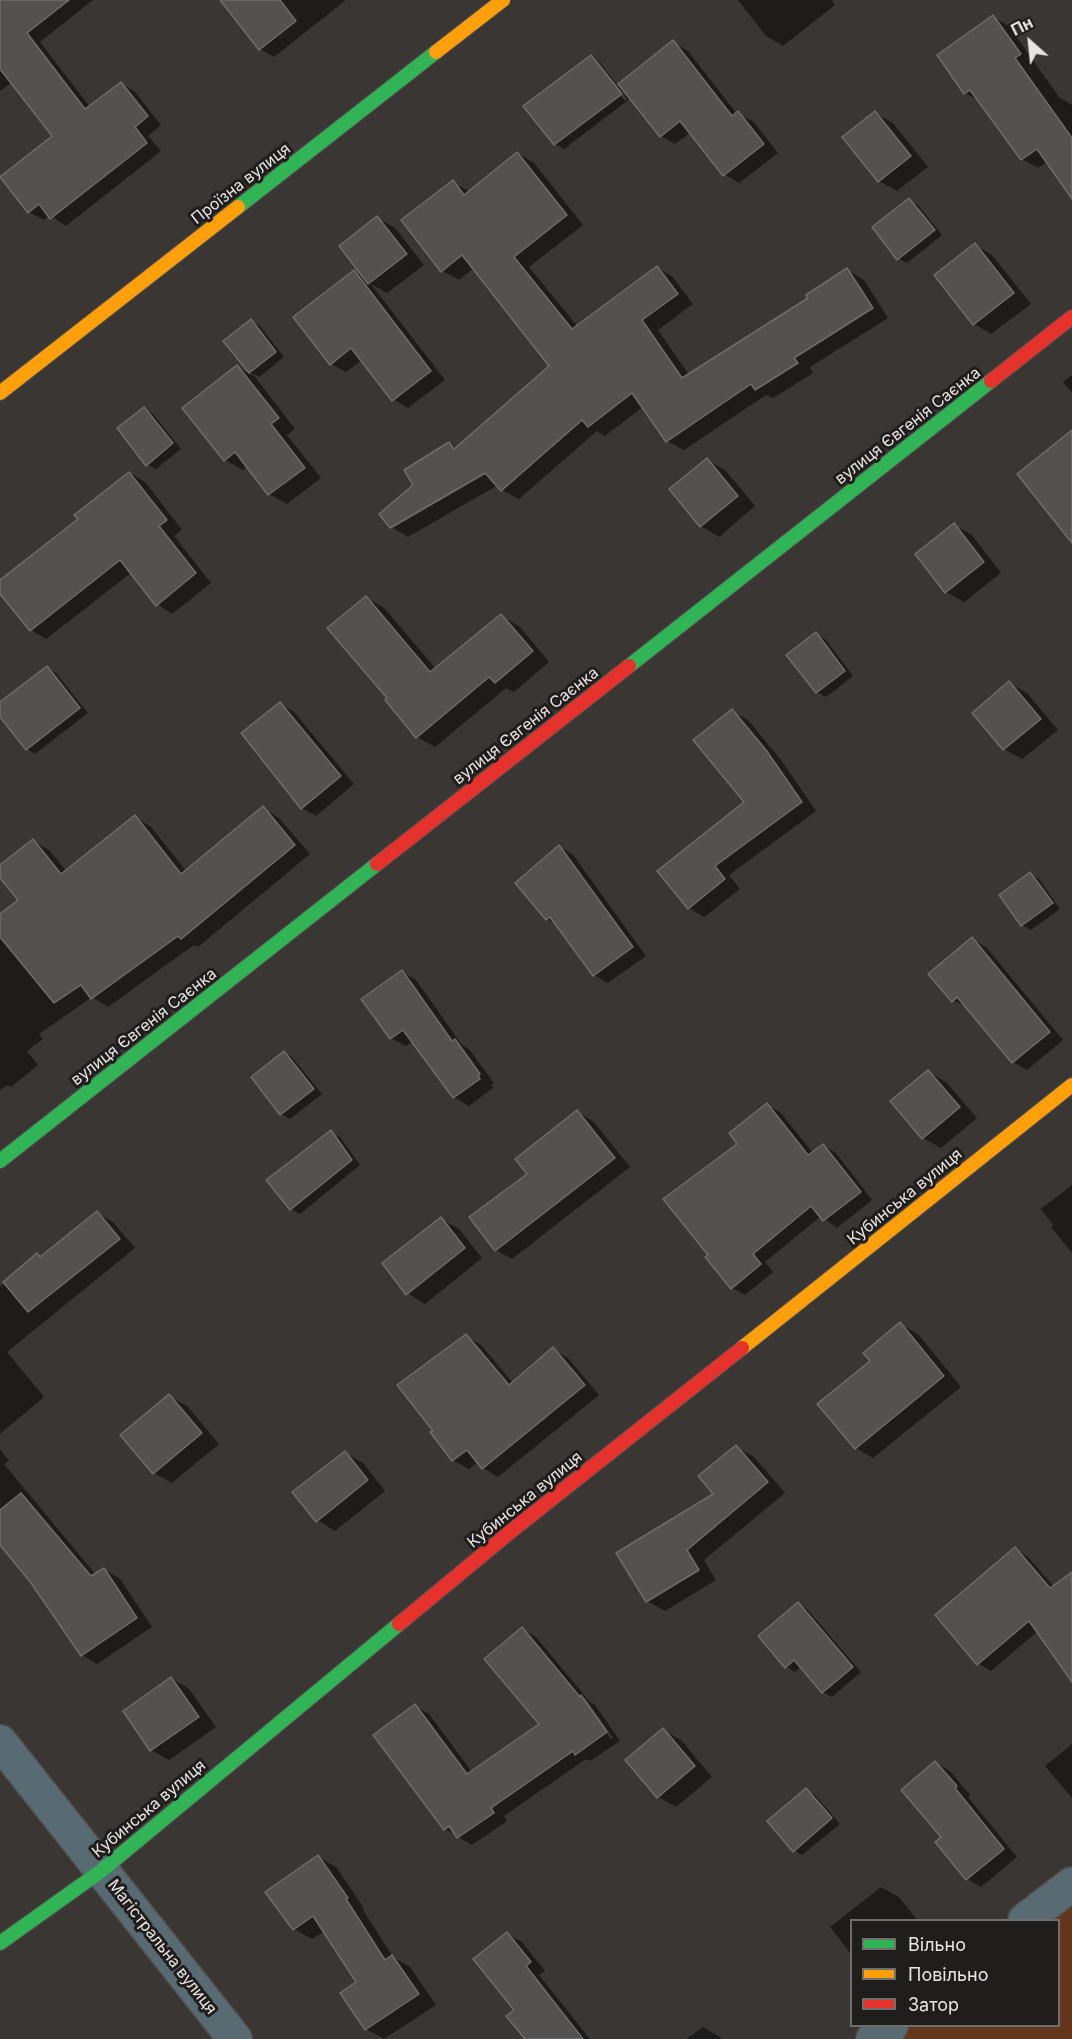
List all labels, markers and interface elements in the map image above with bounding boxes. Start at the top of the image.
north arrow [1000,12,1060,72]
text: Пн [1008,12,1036,40]
street label: Проїзна вулиця [188,139,294,229]
street label: вулиця Євгенія Саєнка [831,363,985,489]
street label: вулиця Євгенія Саєнка [449,663,603,789]
street label: вулиця Євгенія Саєнка [67,964,221,1090]
street label: Кубинська вулиця [844,1145,966,1249]
street label: Кубинська вулиця [464,1448,586,1552]
street label: Кубинська вулиця [88,1756,210,1862]
street label: Магістральна вулиця [103,1876,221,2018]
legend [850,1919,1060,2027]
text: Вільно [908,1934,966,1955]
text: Повільно [908,1964,989,1985]
text: Затор [908,1994,959,2015]

